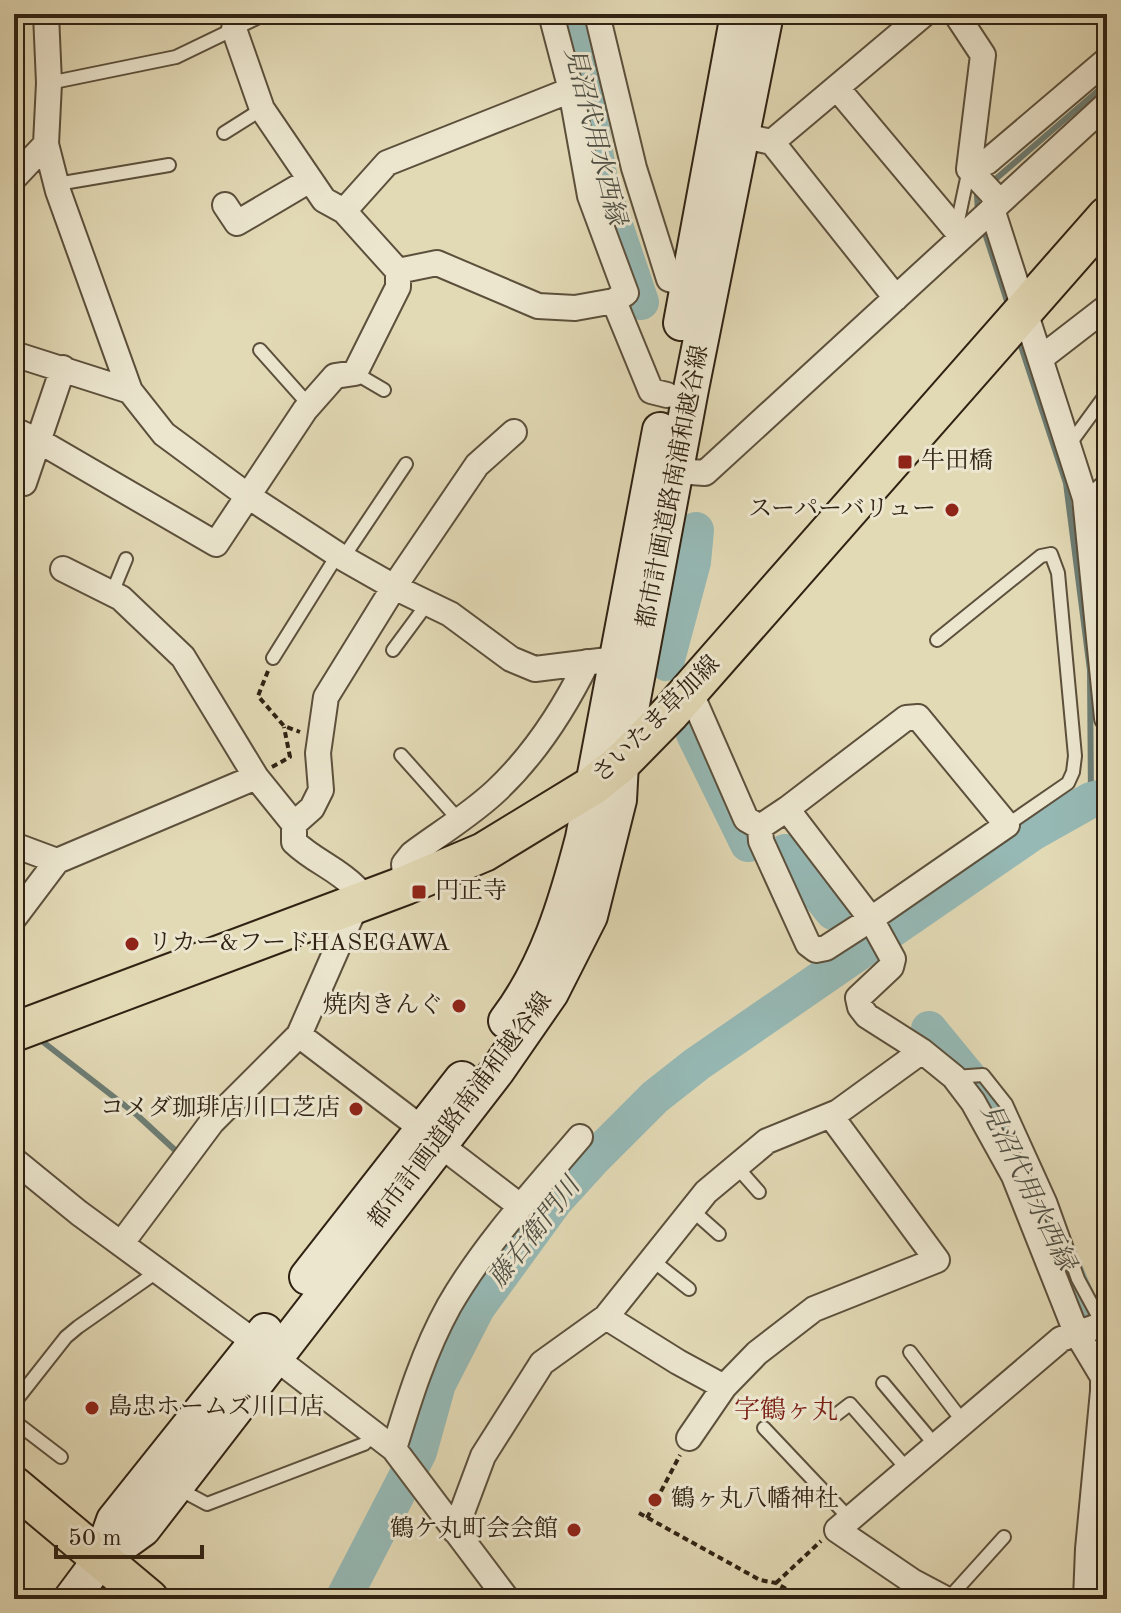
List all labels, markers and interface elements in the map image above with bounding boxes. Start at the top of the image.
water label: 見沼代用水西縁 [559,44,631,230]
street label: 都市計画道路南浦和越谷線 [632,343,713,631]
place label: 牛田橋 [921,447,993,474]
marker: 牛田橋 [896,453,914,471]
place label: スーパーバリュー [748,498,936,522]
marker: スーパーバリュー [943,501,961,519]
street label: さいたま草加線 [587,650,725,788]
place label: 円正寺 [435,877,507,904]
marker: 円正寺 [410,883,428,901]
place label: リカー&フードHASEGAWA [148,931,450,956]
marker: リカー&フードHASEGAWA [123,935,141,953]
street label: 都市計画道路南浦和越谷線 [362,987,557,1233]
place label: 焼肉きんぐ [323,992,443,1018]
marker: 焼肉きんぐ [450,997,468,1015]
place label: コメダ珈琲店川口芝店 [100,1094,340,1121]
water label: 見沼代用水西縁 [975,1099,1082,1277]
marker: コメダ珈琲店川口芝店 [347,1100,365,1118]
water label: 藤右衛門川 [483,1170,587,1292]
place label: 島忠ホームズ川口店 [108,1393,324,1420]
district label: 字鶴ヶ丸 [734,1396,838,1424]
marker: 島忠ホームズ川口店 [83,1399,101,1417]
place label: 鶴ヶ丸八幡神社 [671,1485,839,1512]
marker: 鶴ヶ丸八幡神社 [646,1491,664,1509]
scale bar [56,1509,202,1559]
place label: 鶴ケ丸町会会館 [390,1515,558,1542]
marker: 鶴ケ丸町会会館 [565,1521,583,1539]
text: 50 m [68,1527,122,1551]

